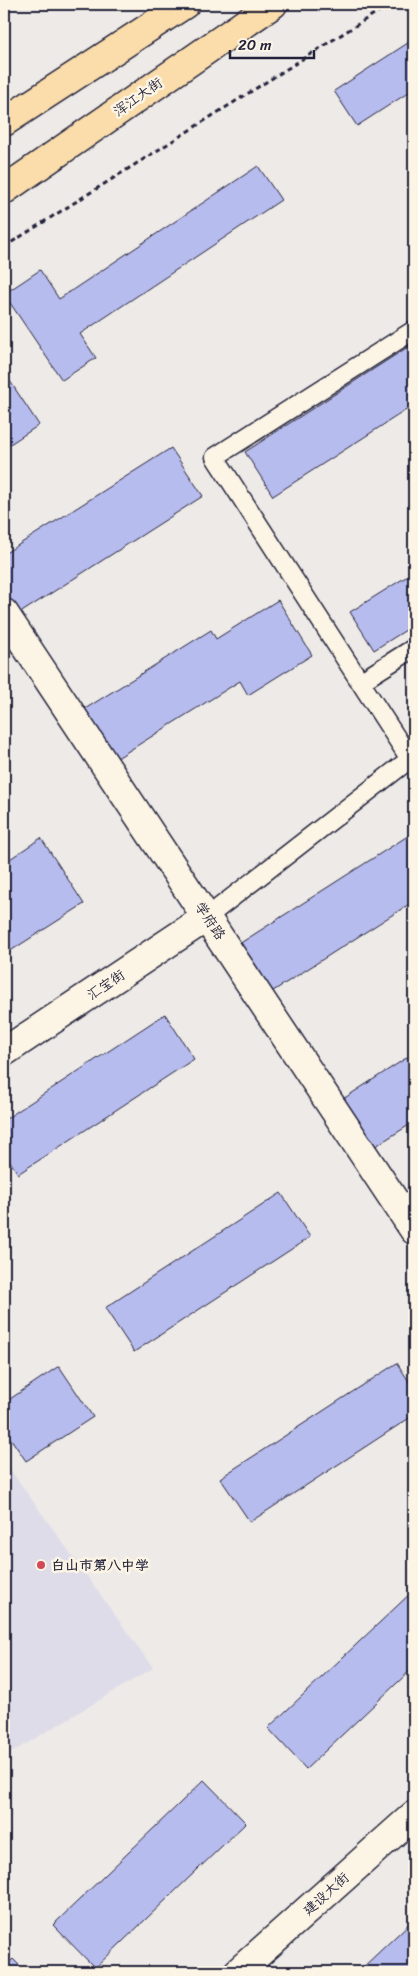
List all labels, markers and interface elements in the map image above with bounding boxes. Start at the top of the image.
scale bar [230,28,314,60]
text: 20 m [238,32,272,58]
street label: 浑江大街 [108,71,168,123]
street label: 学府路 [188,897,232,945]
street label: 汇宝街 [82,963,130,1007]
place label: 白山市第八中学 [51,1553,149,1578]
marker: 白山市第八中学 [35,1559,47,1571]
street label: 建设大街 [297,1866,355,1922]

